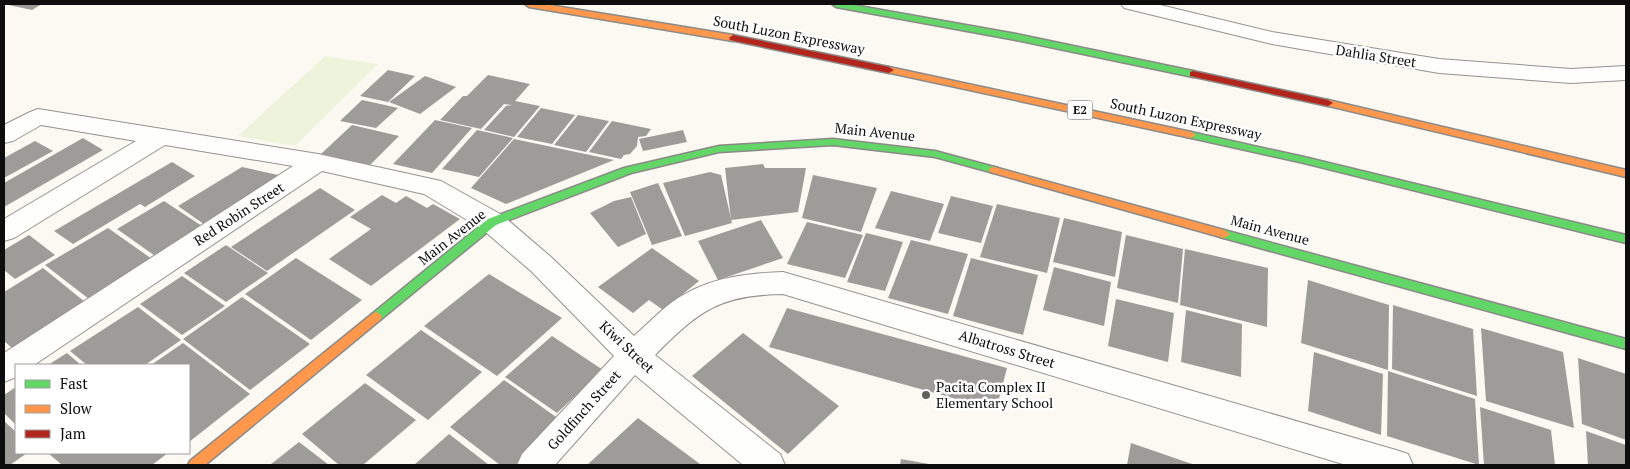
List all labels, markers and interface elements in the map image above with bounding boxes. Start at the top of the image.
street label: South Luzon Expressway [712,10,867,59]
street label: Dahlia Street [1334,40,1419,71]
street label: South Luzon Expressway [1109,93,1264,144]
road number: E2 [1068,100,1092,120]
street label: Main Avenue [834,118,916,145]
street label: Red Robin Street [190,177,288,250]
street label: Main Avenue [414,204,489,269]
street label: Main Avenue [1229,210,1312,249]
street label: Kiwi Street [596,316,659,377]
street label: Albatross Street [957,325,1058,372]
legend [15,364,190,454]
street label: Goldfinch Street [543,365,625,454]
text: Fast [60,373,88,393]
place label: Pacita Complex II Elementary School [936,377,1053,412]
marker: Pacita Complex II Elementary School [920,389,932,401]
text: Slow [60,398,93,418]
text: Jam [60,423,86,443]

